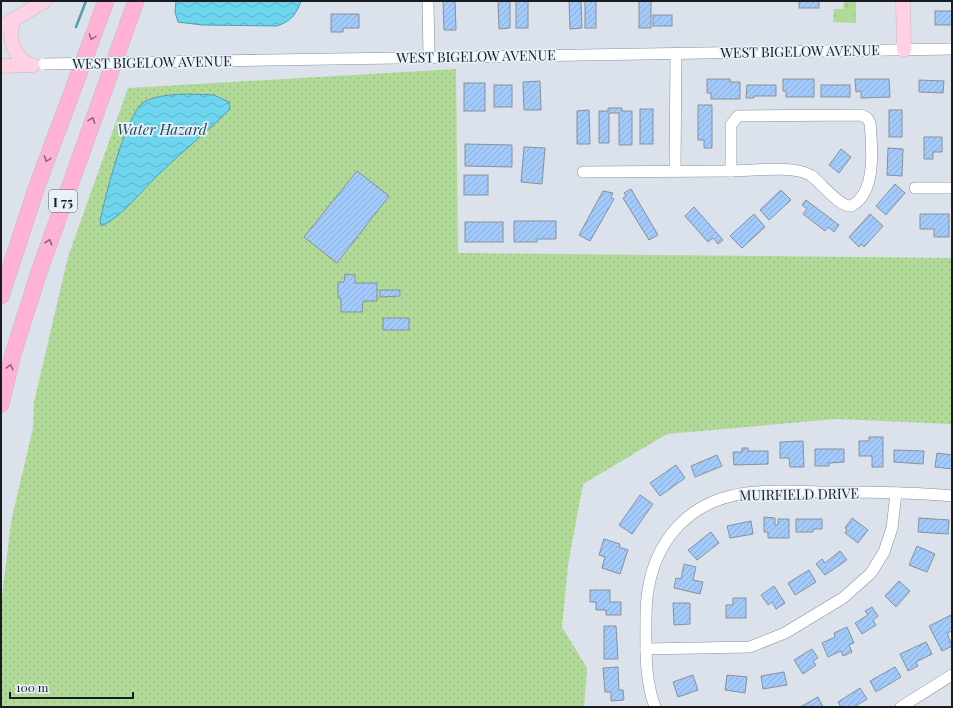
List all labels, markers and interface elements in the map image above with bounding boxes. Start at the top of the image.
one-way arrow [88,34,96,41]
street label: WEST BIGELOW AVENUE [719,40,880,62]
street label: WEST BIGELOW AVENUE [395,45,556,67]
street label: WEST BIGELOW AVENUE [71,51,232,73]
one-way arrow [88,117,96,124]
water label: Water Hazard [117,119,208,139]
one-way arrow [43,156,51,163]
road number: I 75 [49,190,77,212]
one-way arrow [44,239,52,246]
one-way arrow [6,363,14,370]
street label: MUIRFIELD DRIVE [739,483,859,505]
scale bar [10,674,133,700]
text: 100 m [16,679,49,695]

